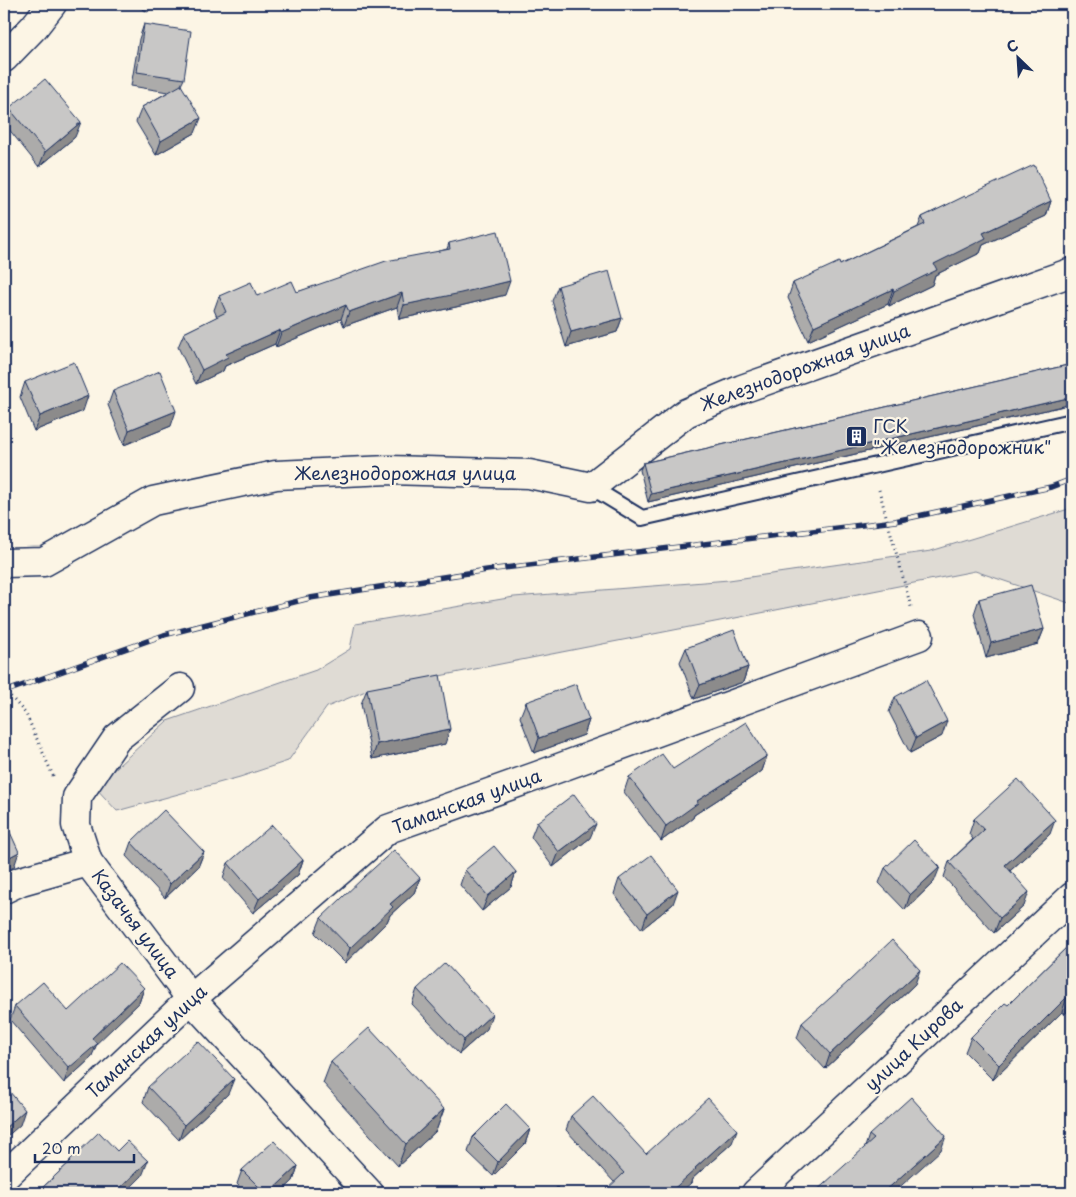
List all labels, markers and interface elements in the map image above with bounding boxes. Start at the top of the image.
north arrow [994,32,1044,82]
text: С [1003,34,1022,58]
street label: Железнодорожная улица [696,316,914,417]
place label: ГСК "Железнодорожник" [873,412,1052,460]
building icon: ГСК "Железнодорожник" [845,425,869,449]
street label: Железнодорожная улица [294,459,517,486]
street label: Таманская улица [388,761,545,840]
street label: Казачья улица [86,863,187,984]
street label: Таманская улица [79,977,213,1104]
street label: улица Кирова [858,991,969,1097]
scale bar [35,1132,134,1164]
text: 20 m [42,1136,81,1159]

